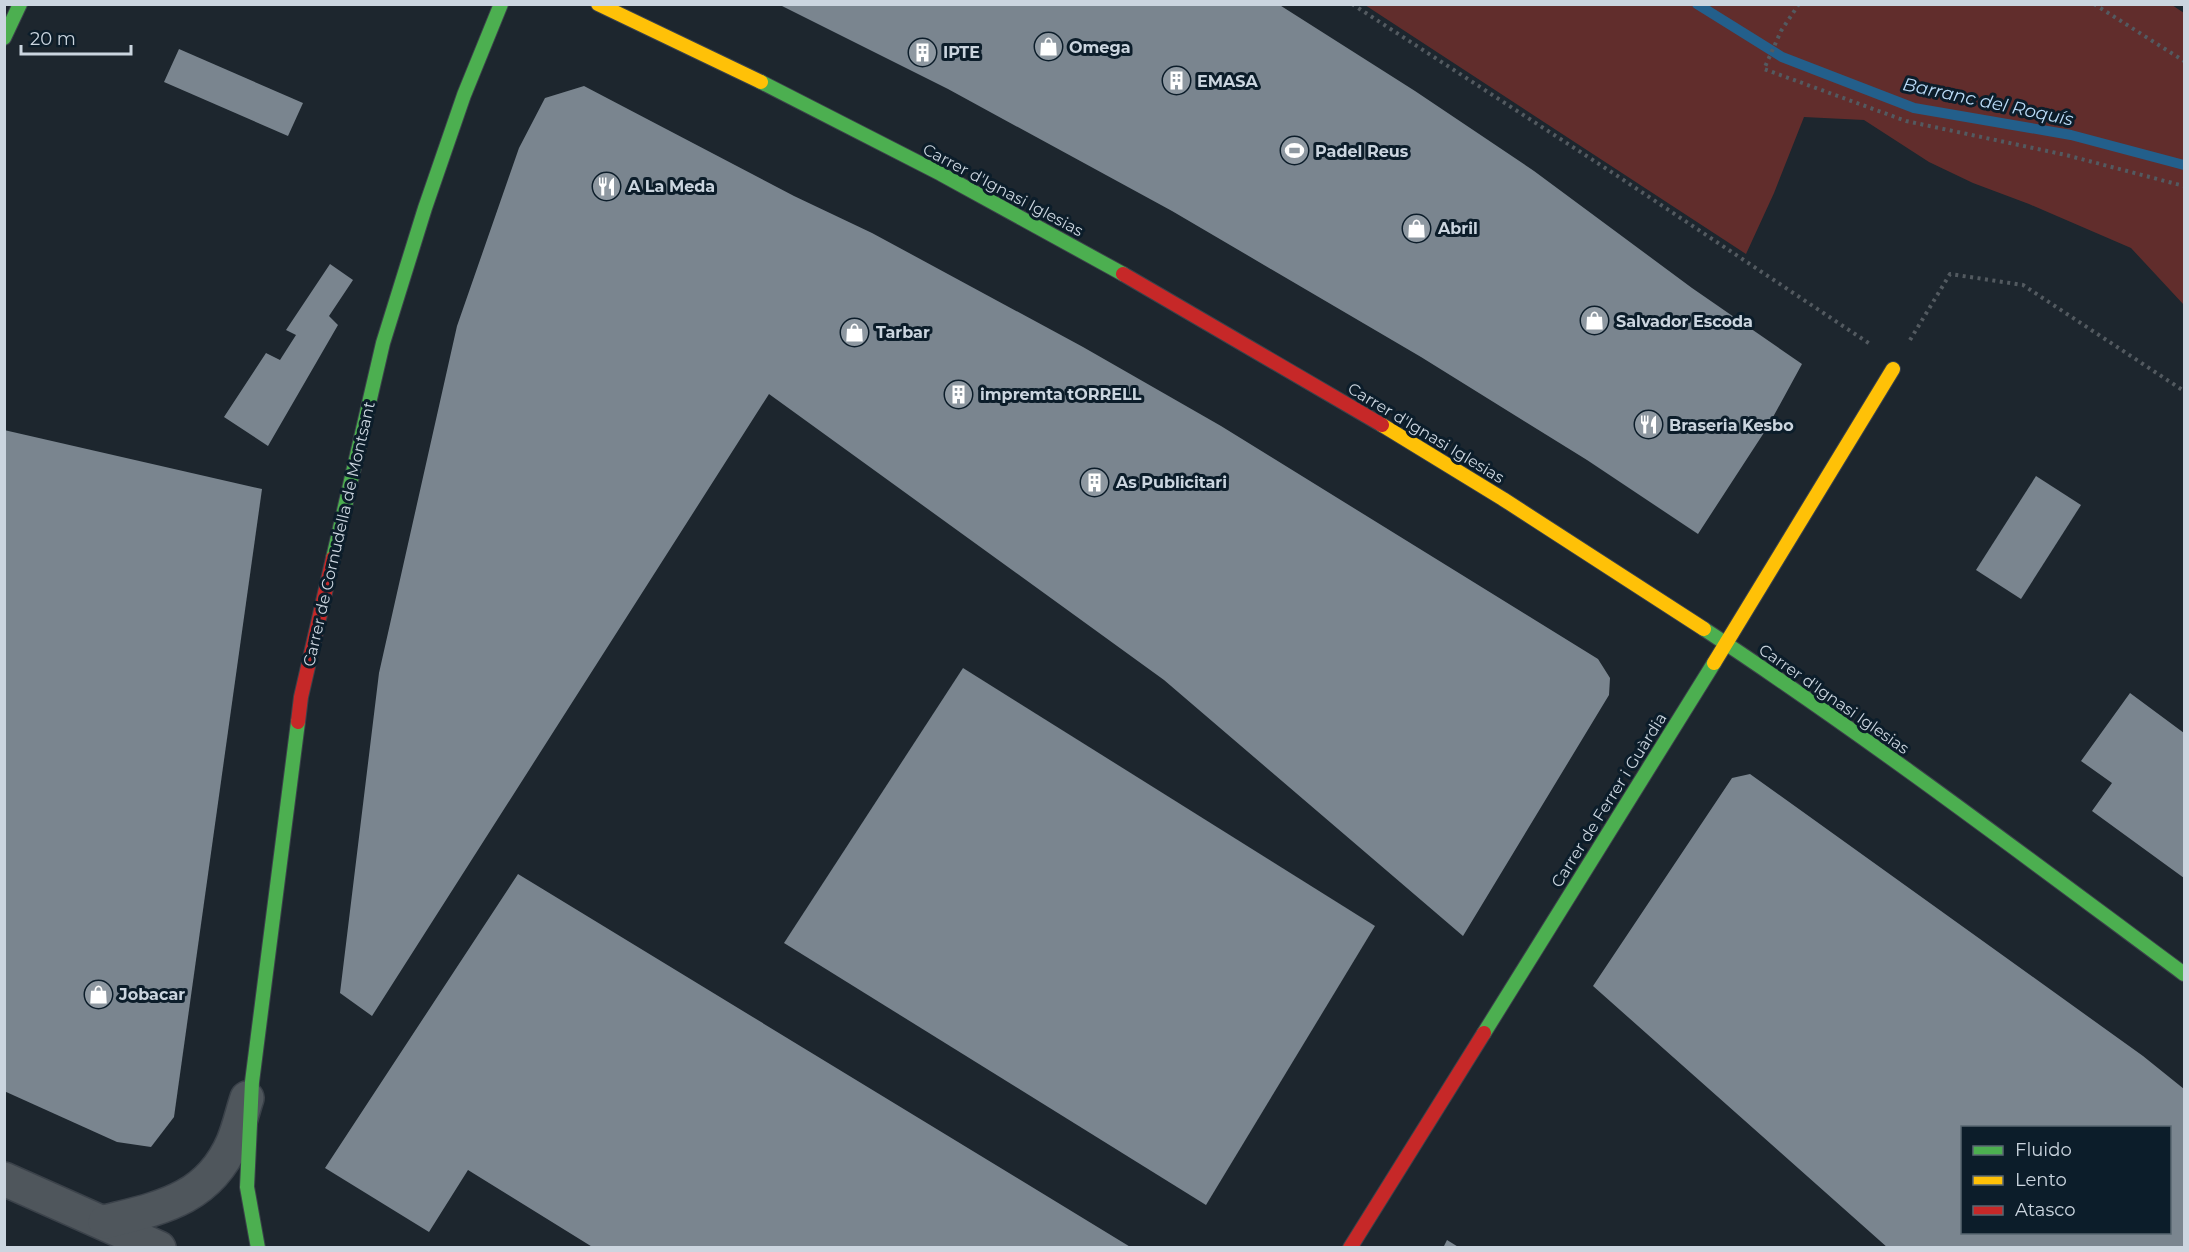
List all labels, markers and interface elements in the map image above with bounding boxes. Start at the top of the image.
scale bar [21,18,130,56]
text: 20 m [30,28,76,50]
shop icon: Omega [1032,31,1064,63]
building icon: IPTE [906,36,938,68]
place label: Omega [1069,38,1131,57]
place label: IPTE [943,43,980,62]
building icon: EMASA [1160,65,1192,97]
place label: EMASA [1197,72,1258,91]
water label: Barranc del Roquís [1901,73,2076,131]
sports icon: Padel Reus [1278,135,1310,167]
street label: Carrer d'Ignasi Iglesias [920,140,1087,240]
place label: Padel Reus [1315,142,1409,161]
restaurant icon: A La Meda [591,170,623,202]
place label: A La Meda [627,177,715,196]
shop icon: Abril [1401,212,1433,244]
place label: Abril [1437,219,1478,238]
shop icon: Salvador Escoda [1579,305,1611,337]
place label: Salvador Escoda [1616,312,1753,331]
shop icon: Tarbar [839,316,871,348]
place label: Tarbar [876,323,930,342]
building icon: impremta tORRELL [943,378,975,410]
street label: Carrer d'Ignasi Iglesias [1344,379,1508,487]
place label: impremta tORRELL [980,385,1142,404]
street label: Carrer de Cornudella de Montsant [299,399,379,668]
restaurant icon: Braseria Kesbo [1632,409,1664,441]
place label: Braseria Kesbo [1669,416,1794,435]
building icon: As Publicitari [1079,466,1111,498]
place label: As Publicitari [1115,473,1227,492]
street label: Carrer d'Ignasi Iglesias [1755,640,1913,758]
street label: Carrer de Ferrer i Guàrdia [1547,709,1671,891]
shop icon: Jobacar [82,978,114,1010]
place label: Jobacar [118,985,185,1004]
legend [1961,1126,2171,1234]
text: Fluido [2015,1139,2072,1161]
text: Lento [2015,1169,2067,1191]
text: Atasco [2015,1199,2075,1221]

